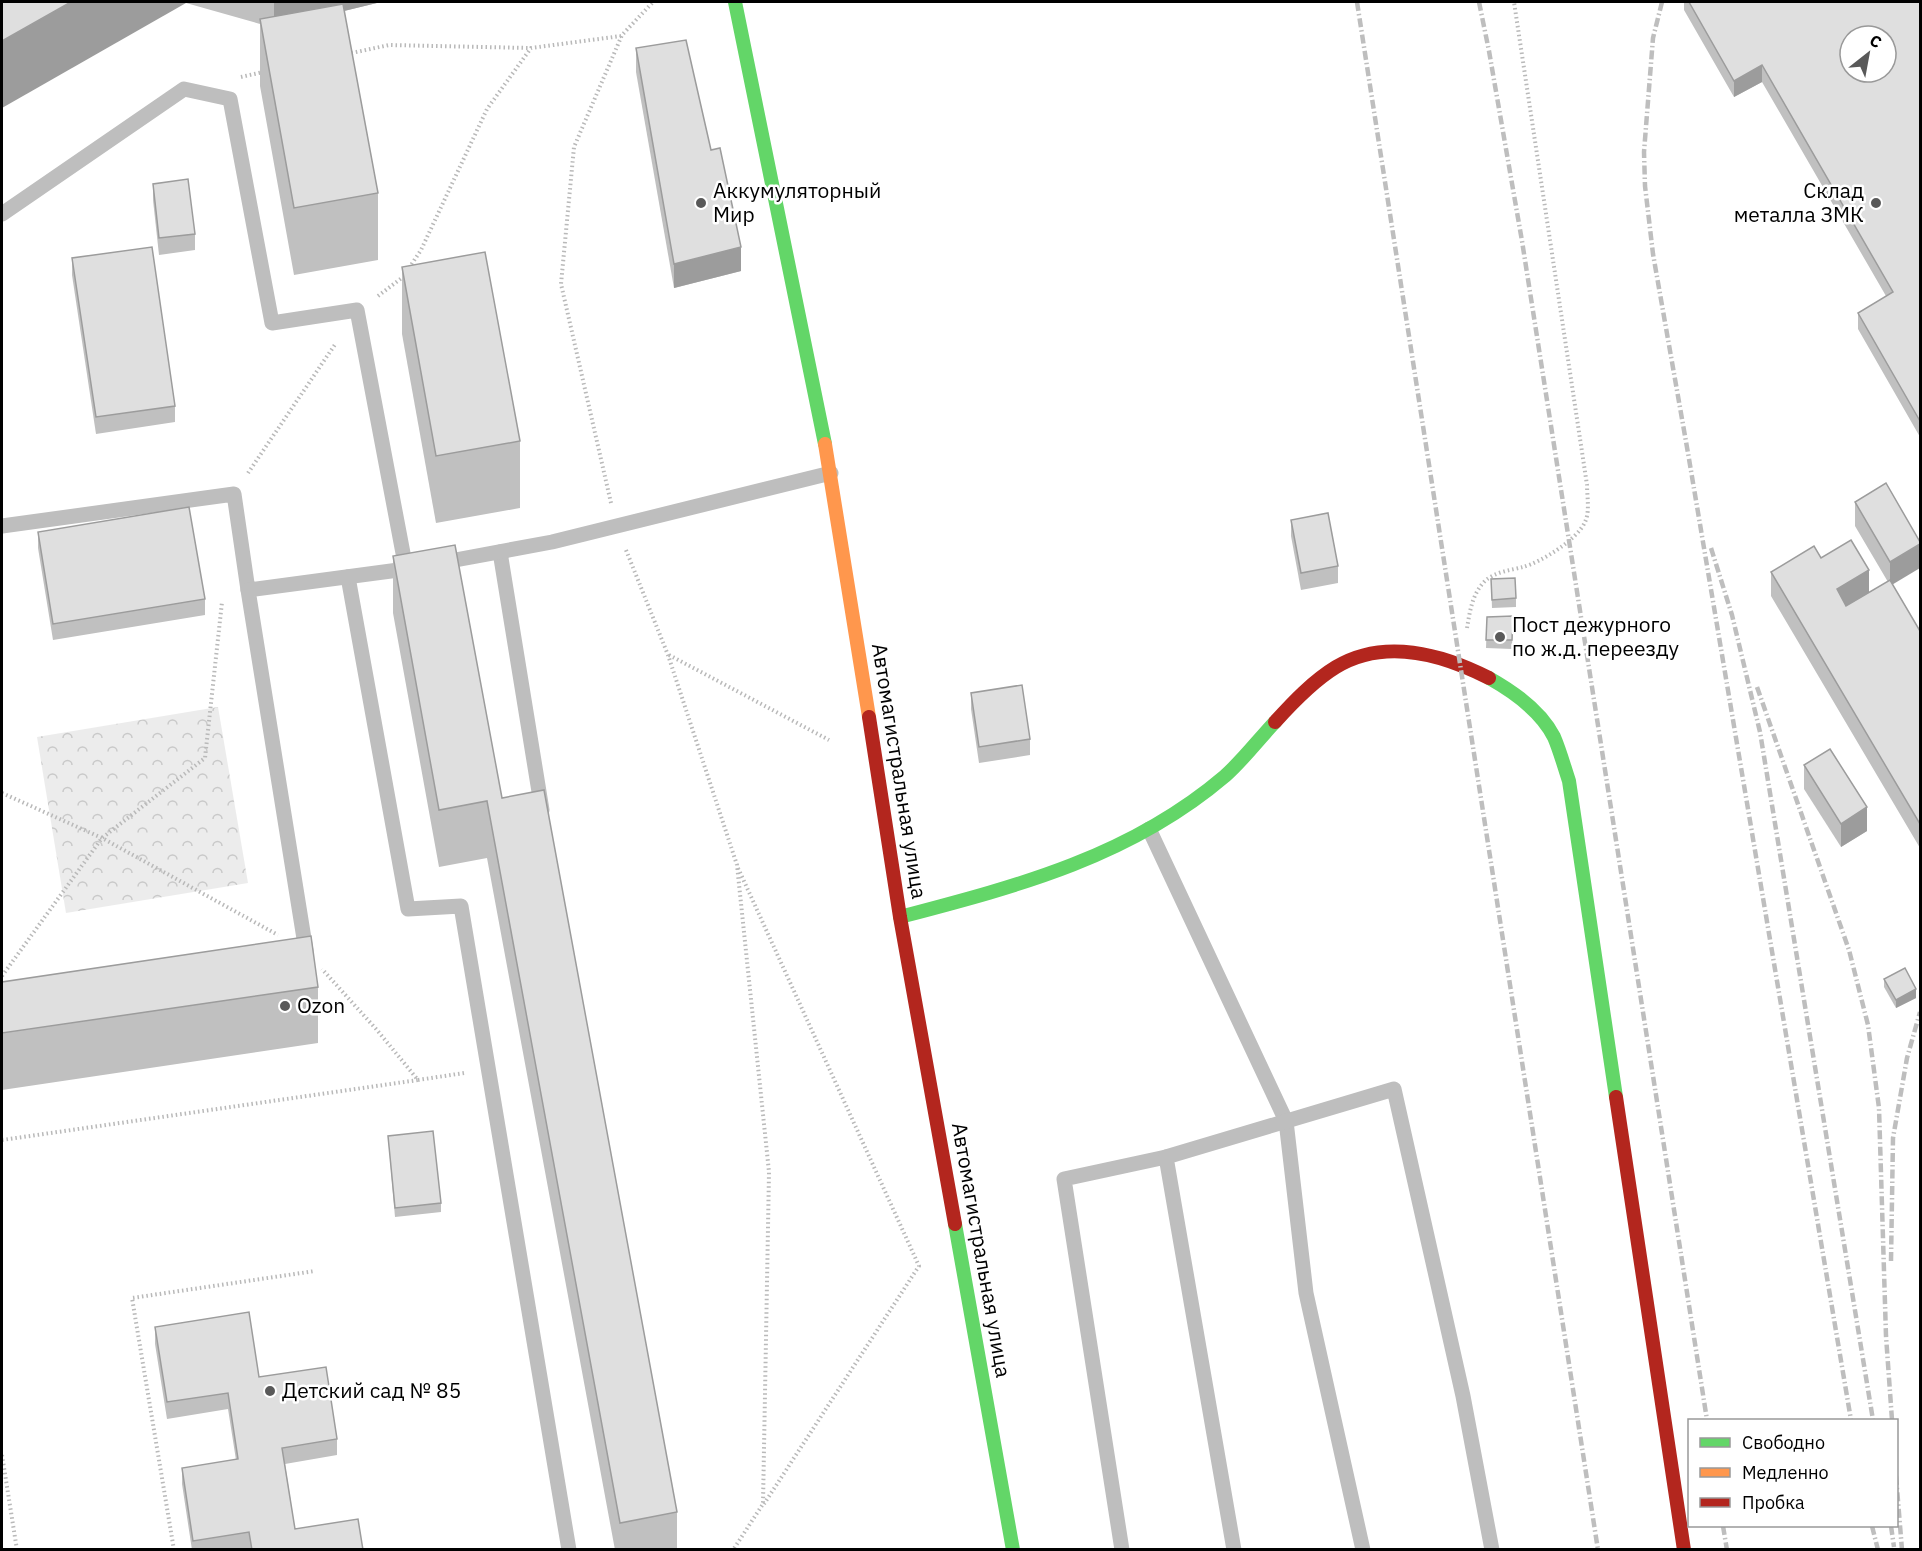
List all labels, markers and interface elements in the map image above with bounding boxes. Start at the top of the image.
north arrow [1838,24,1898,84]
text: С [1866,30,1885,52]
place label: Аккумуляторный Мир [713,176,881,228]
place label: Склад металла ЗМК [1734,176,1864,228]
marker: Аккумуляторный Мир [694,196,708,210]
marker: Склад металла ЗМК [1869,196,1883,210]
place label: Пост дежурного по ж.д. переезду [1512,610,1680,662]
marker: Пост дежурного по ж.д. переезду [1493,630,1507,644]
street label: Автомагистральная улица [866,641,934,901]
place label: Ozon [297,991,345,1019]
marker: Ozon [278,999,292,1013]
street label: Автомагистральная улица [946,1120,1018,1380]
place label: Детский сад № 85 [282,1376,461,1404]
marker: Детский сад № 85 [263,1384,277,1398]
legend [1688,1419,1898,1527]
text: Свободно [1742,1431,1825,1454]
text: Медленно [1742,1461,1829,1484]
text: Пробка [1742,1491,1805,1514]

